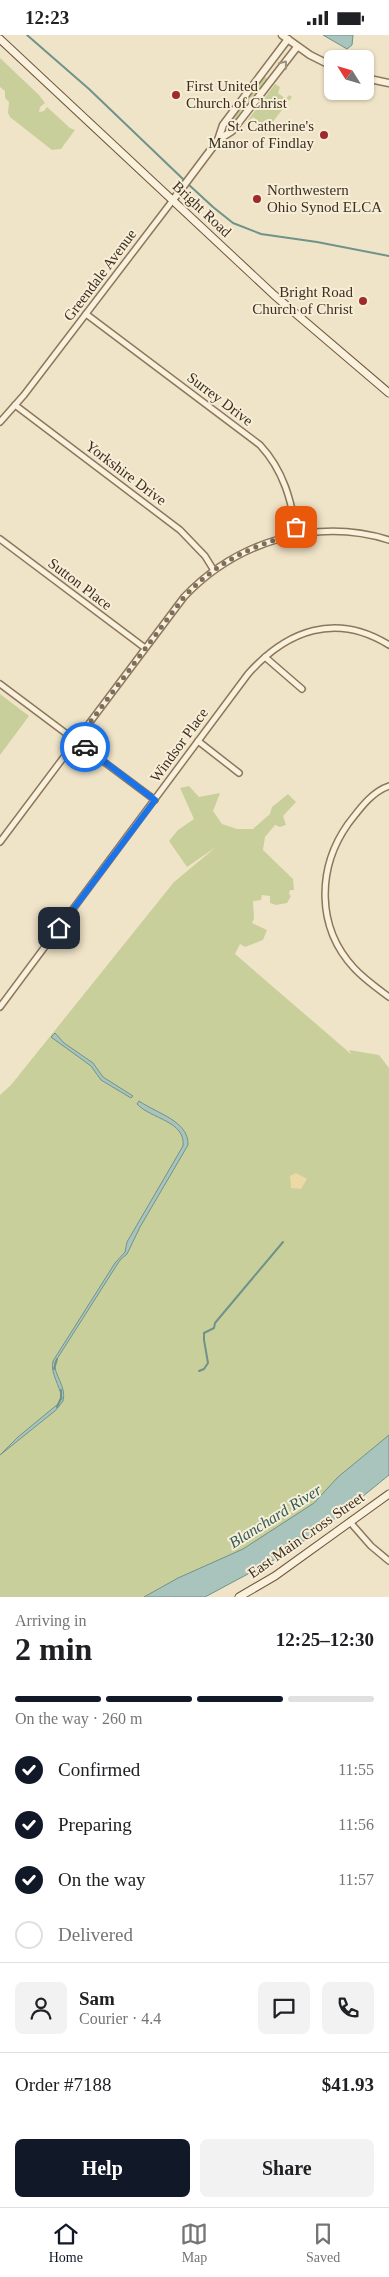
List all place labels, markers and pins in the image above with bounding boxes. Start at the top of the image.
place label: First United Church of Christ [186,78,288,111]
marker: First United Church of Christ [170,89,182,101]
place label: St. Catherine's Manor of Findlay [208,118,314,151]
marker: St. Catherine's Manor of Findlay [318,129,330,141]
place label: Northwestern Ohio Synod ELCA [267,182,382,215]
marker: Northwestern Ohio Synod ELCA [251,193,263,205]
place label: Bright Road Church of Christ [252,284,354,317]
marker: Bright Road Church of Christ [357,295,369,307]
pin [275,506,317,548]
pin [38,907,80,949]

